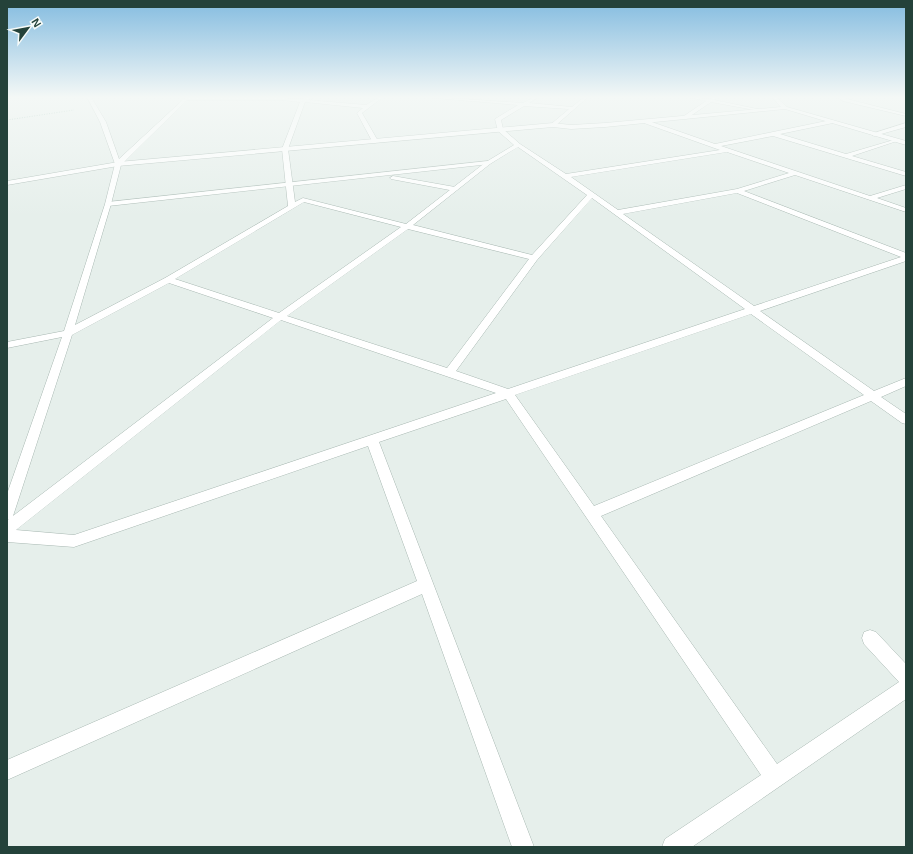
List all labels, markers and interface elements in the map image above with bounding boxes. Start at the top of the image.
north arrow [8,8,48,48]
text: N [29,16,44,29]

